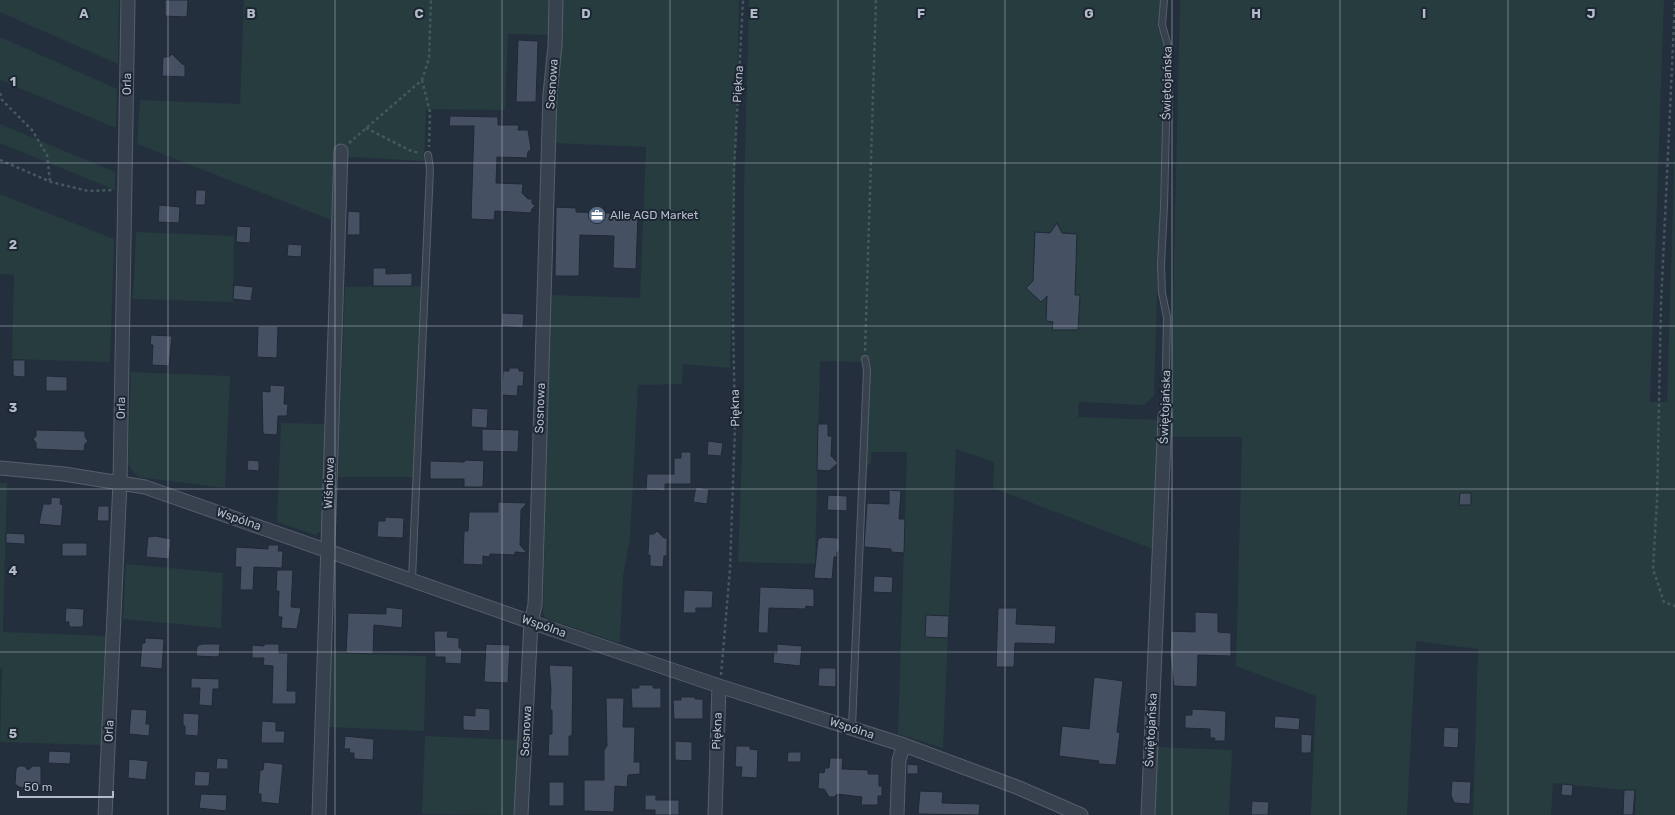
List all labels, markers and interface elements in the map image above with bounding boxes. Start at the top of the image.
text: A [79,6,89,21]
text: B [246,6,256,21]
text: C [414,6,424,21]
text: D [581,6,591,21]
text: E [750,6,758,21]
text: F [917,6,925,21]
text: G [1084,6,1094,21]
text: H [1251,6,1261,21]
text: I [1422,6,1426,21]
text: J [1587,6,1595,21]
street label: Świętojańska [1159,46,1175,120]
street label: Sosnowa [543,58,561,110]
street label: Piękna [730,65,746,103]
street label: Orla [120,73,134,95]
text: 1 [10,74,16,89]
office icon: Alle AGD Market [587,205,607,225]
place label: Alle AGD Market [610,208,699,222]
text: 2 [9,237,17,252]
street label: Świętojańska [1157,370,1173,444]
street label: Sosnowa [532,382,548,434]
street label: Piękna [728,389,742,427]
street label: Orla [114,397,128,419]
text: 3 [9,400,18,415]
street label: Wiśniowa [321,457,337,509]
street label: Wspólna [215,505,263,533]
text: 4 [9,563,18,578]
street label: Wspólna [520,612,568,640]
street label: Świętojańska [1142,693,1160,767]
street label: Sosnowa [518,705,534,757]
street label: Piękna [709,712,725,750]
street label: Wspólna [828,714,876,742]
street label: Orla [101,720,117,742]
text: 5 [9,726,17,741]
scale bar [18,773,113,799]
text: 50 m [24,780,52,794]

